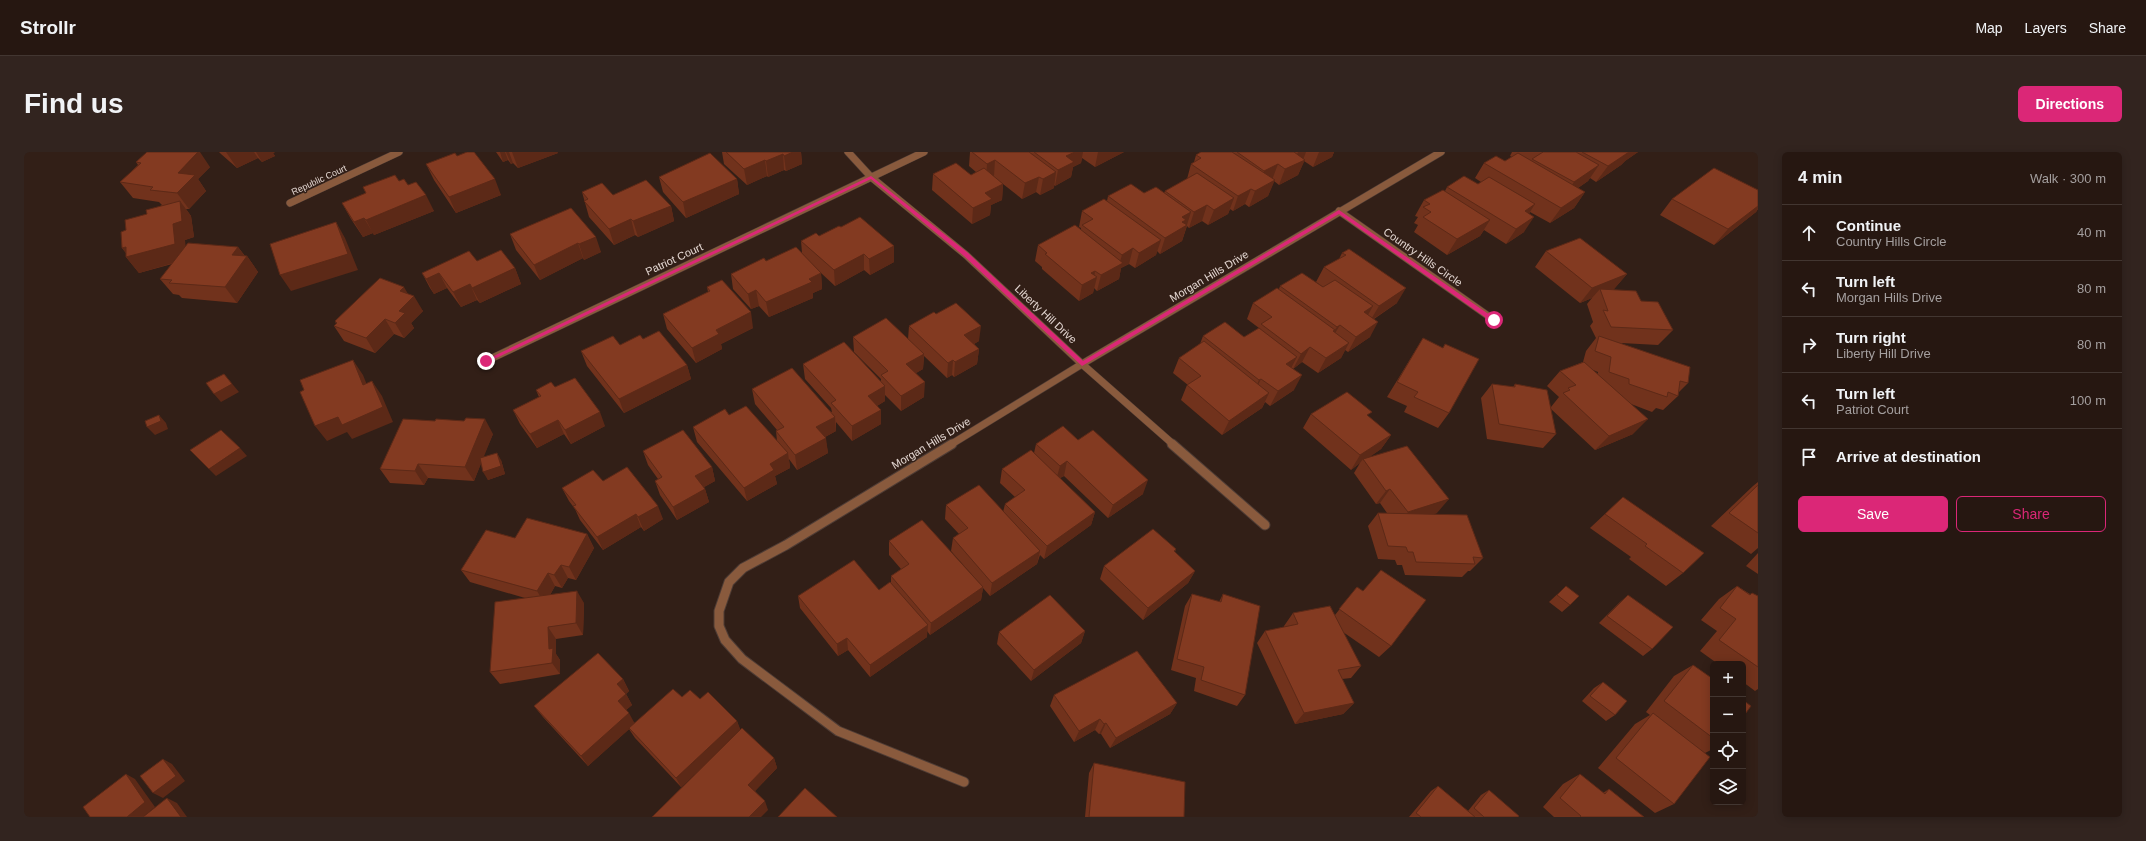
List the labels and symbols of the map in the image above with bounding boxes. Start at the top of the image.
street label: Republic Court [290,163,349,197]
street label: Country Hills Circle [1381,225,1465,289]
street label: Patriot Court [643,241,705,277]
street label: Morgan Hills Drive [1167,248,1251,304]
street label: Liberty Hill Drive [1013,282,1079,346]
route start [1485,311,1503,329]
route end [477,352,495,370]
street label: Morgan Hills Drive [889,415,973,471]

